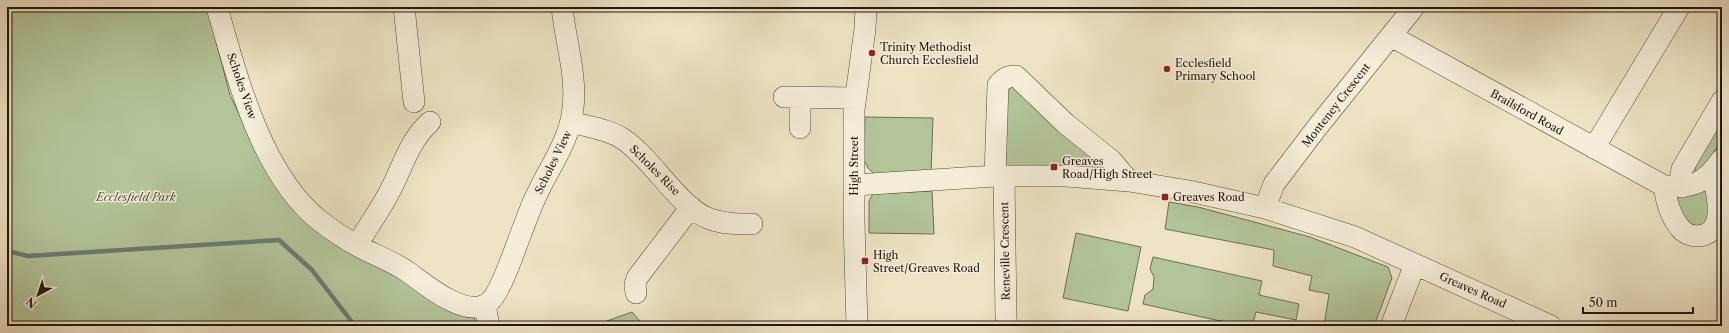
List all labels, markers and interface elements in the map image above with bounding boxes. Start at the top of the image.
place label: Trinity Methodist Church Ecclesfield [880,40,979,67]
marker: Trinity Methodist Church Ecclesfield [867,48,877,58]
street label: Scholes View [224,51,260,122]
place label: Ecclesfield Primary School [1175,56,1256,83]
street label: Monteney Crescent [1299,60,1373,150]
marker: Ecclesfield Primary School [1162,64,1172,74]
street label: Brailsford Road [1488,86,1566,138]
street label: Scholes View [532,127,575,196]
street label: High Street [847,136,861,196]
street label: Scholes Rise [627,142,683,198]
place label: Greaves Road/High Street [1062,154,1153,181]
marker: Greaves Road/High Street [1049,162,1059,172]
park label: Ecclesfield Park [95,190,176,204]
place label: Greaves Road [1173,190,1245,204]
marker: Greaves Road [1160,192,1170,202]
street label: Reneville Crescent [997,202,1013,300]
place label: High Street/Greaves Road [873,248,980,275]
marker: High Street/Greaves Road [860,256,870,266]
street label: Greaves Road [1437,269,1509,311]
north arrow [18,275,58,315]
scale bar [1583,289,1693,315]
text: N [23,294,40,311]
text: 50 m [1589,295,1618,310]

